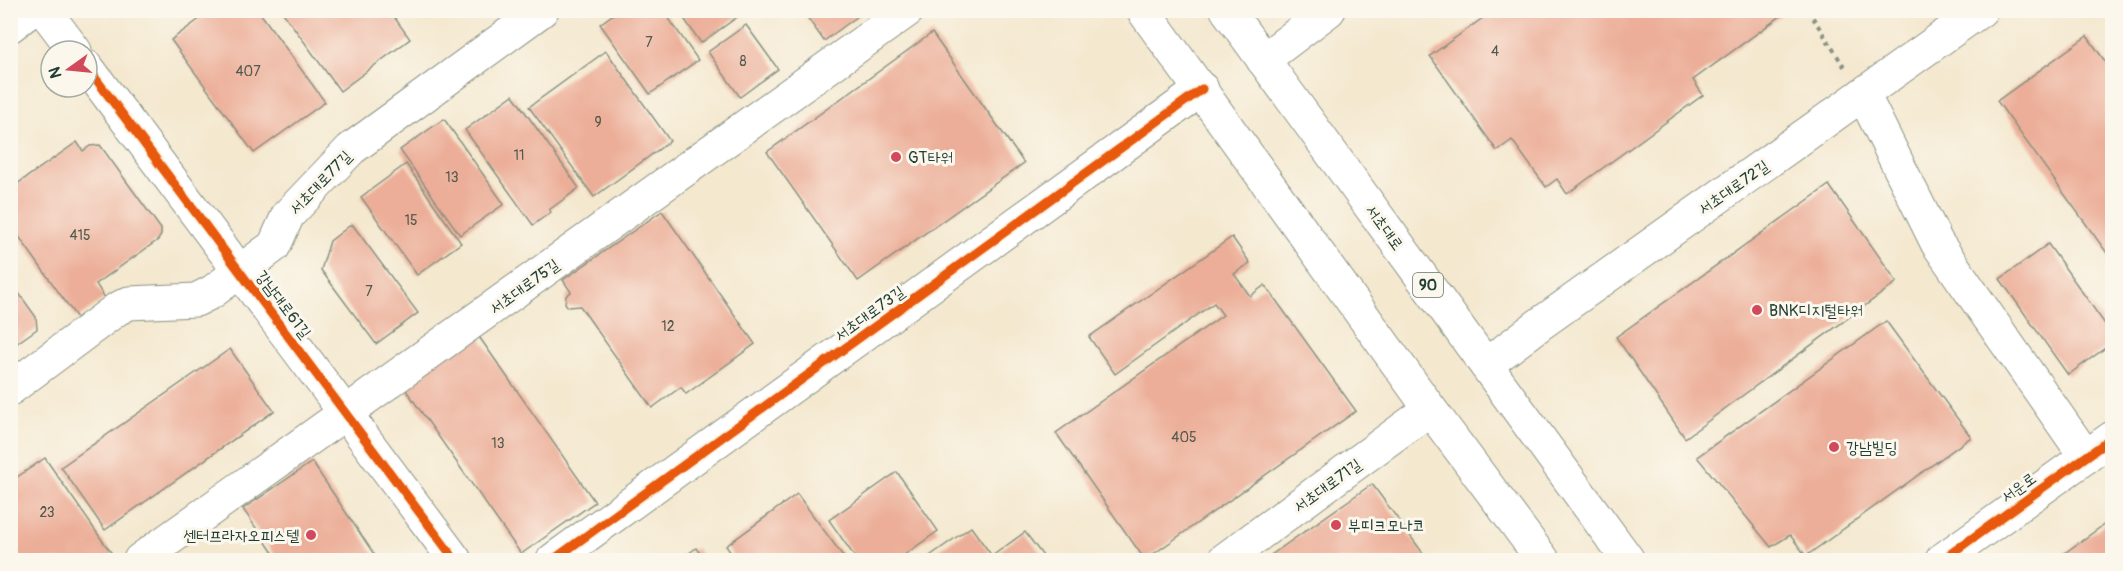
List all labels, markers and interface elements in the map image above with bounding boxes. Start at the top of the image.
house number: 7 [645,34,653,51]
north arrow [39,39,99,99]
house number: 4 [1491,43,1499,60]
house number: 8 [739,53,747,70]
house number: 407 [235,63,261,80]
text: N [44,65,67,80]
house number: 9 [594,114,602,131]
street label: 서초대로77길 [285,146,356,219]
house number: 11 [514,147,524,164]
place label: GT타워 [908,148,953,168]
marker: GT타워 [889,150,903,164]
street label: 서초대로72길 [1694,156,1773,219]
house number: 13 [445,169,459,186]
street label: 서초대로 [1361,201,1407,254]
house number: 15 [404,212,418,229]
house number: 415 [69,227,91,244]
street label: 서초대로75길 [486,255,564,319]
street label: 강남대로61길 [251,267,315,343]
road number: 90 [1413,273,1443,297]
street label: 서초대로73길 [831,282,909,346]
house number: 7 [365,283,373,300]
place label: BNK디지털타워 [1769,301,1863,321]
marker: BNK디지털타워 [1750,303,1764,317]
house number: 12 [661,318,675,335]
house number: 405 [1171,429,1197,446]
house number: 13 [491,435,505,452]
place label: 강남빌딩 [1846,438,1898,458]
marker: 강남빌딩 [1827,440,1841,454]
street label: 서초대로71길 [1290,454,1366,517]
street label: 서운로 [1997,468,2040,507]
house number: 23 [39,504,55,521]
place label: 부띠크모나코 [1348,516,1425,536]
marker: 부띠크모나코 [1329,518,1343,532]
place label: 센터프라자오피스텔 [183,526,299,546]
marker: 센터프라자오피스텔 [304,528,318,542]

